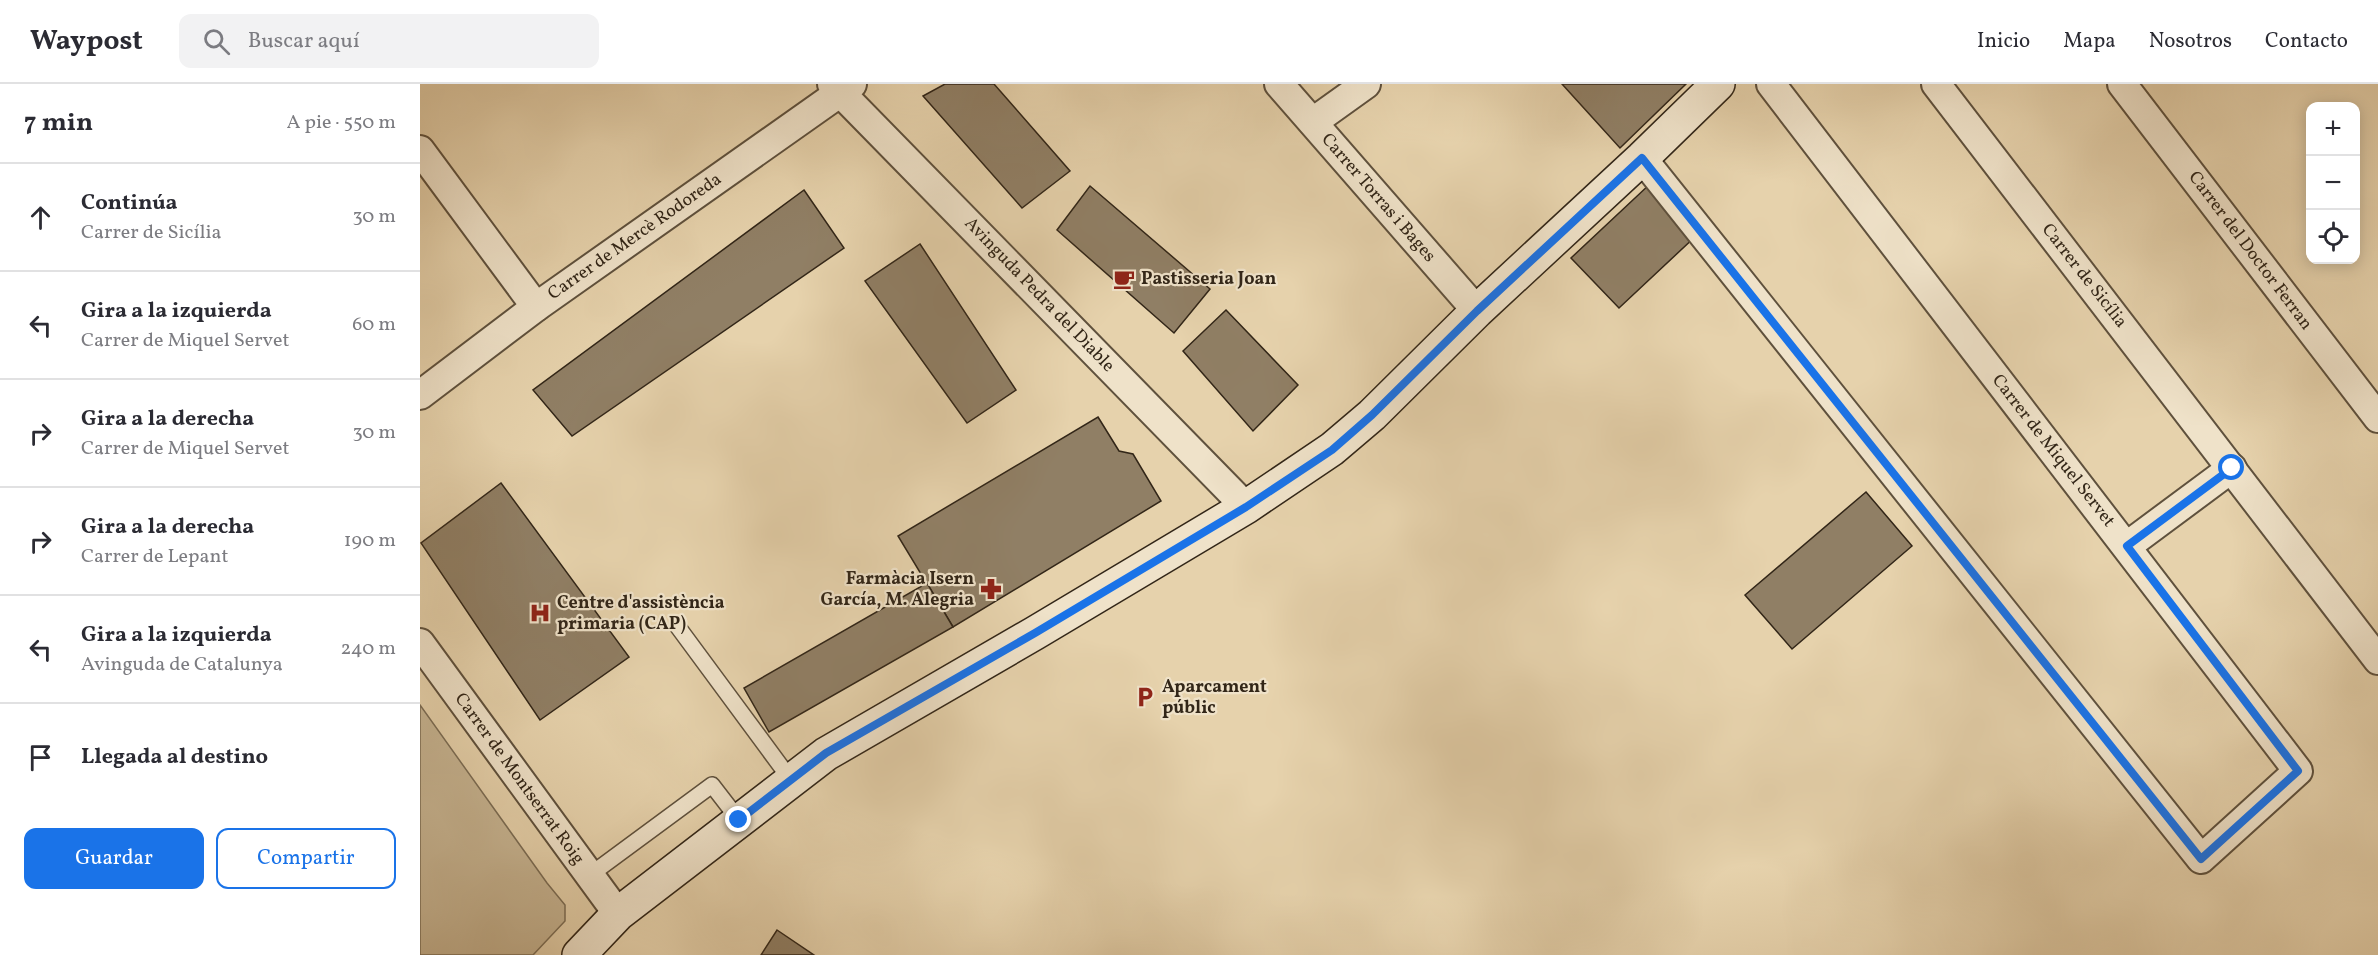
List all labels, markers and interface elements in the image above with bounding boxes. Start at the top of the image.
search box [179,14,599,68]
text: Waypost [30,22,143,61]
icon: search [200,25,233,58]
text: Buscar aquí [248,26,360,57]
text: Inicio [1977,27,2030,56]
text: Mapa [2063,27,2116,56]
text: Nosotros [2149,27,2232,56]
text: Contacto [2265,27,2348,56]
map controls [2306,102,2360,264]
button: + [2306,102,2360,156]
text: 7 min [24,105,93,141]
text: A pie · 550 m [286,109,396,137]
street label: Carrer Torras i Bages [1315,128,1441,268]
button: − [2306,156,2360,210]
street label: Carrer del Doctor Ferran [2182,166,2318,336]
street label: Carrer de Mercè Rodoreda [543,167,727,307]
text: Continúa [81,188,178,219]
icon: ahead [24,201,57,234]
text: 30 m [352,203,396,231]
button: locate [2306,210,2360,264]
street label: Avinguda Pedra del Diable [958,212,1120,378]
text: Carrer de Sicília [81,219,221,247]
street label: Carrer de Sicília [2035,219,2133,334]
cafe icon: Pastisseria Joan [1112,267,1136,291]
place label: Pastisseria Joan [1141,267,1276,292]
text: Gira a la izquierda [81,296,272,327]
icon: left [24,309,57,342]
text: 60 m [352,311,396,339]
text: Carrer de Miquel Servet [81,327,289,355]
street label: Carrer de Miquel Servet [1985,369,2121,533]
text: Gira a la derecha [81,404,254,435]
icon: right [24,417,57,450]
text: 30 m [352,419,396,447]
text: Carrer de Miquel Servet [81,435,289,463]
route start [2218,454,2244,480]
text: Gira a la derecha [81,512,254,543]
icon: right [24,525,57,558]
text: 190 m [344,527,396,555]
text: Carrer de Lepant [81,543,228,571]
place label: Farmàcia Isern García, M. Alegria [821,567,974,613]
pharmacy icon: Farmàcia Isern García, M. Alegria [979,577,1003,601]
place label: Centre d'assistència primaria (CAP) [557,591,725,637]
hospital icon: Centre d'assistència primaria (CAP) [528,601,552,625]
text: Gira a la izquierda [81,620,272,651]
icon: left [24,633,57,666]
text: 240 m [341,635,396,663]
text: Avinguda de Catalunya [81,651,283,679]
place label: Aparcament públic [1162,675,1267,721]
parking icon: Aparcament públic [1133,685,1157,709]
street label: Carrer de Montserrat Roig [448,688,590,870]
icon: arrive [24,741,57,774]
text: Llegada al destino [81,742,268,773]
route end [725,806,751,832]
button: Guardar [24,828,204,889]
button: Compartir [216,828,396,889]

